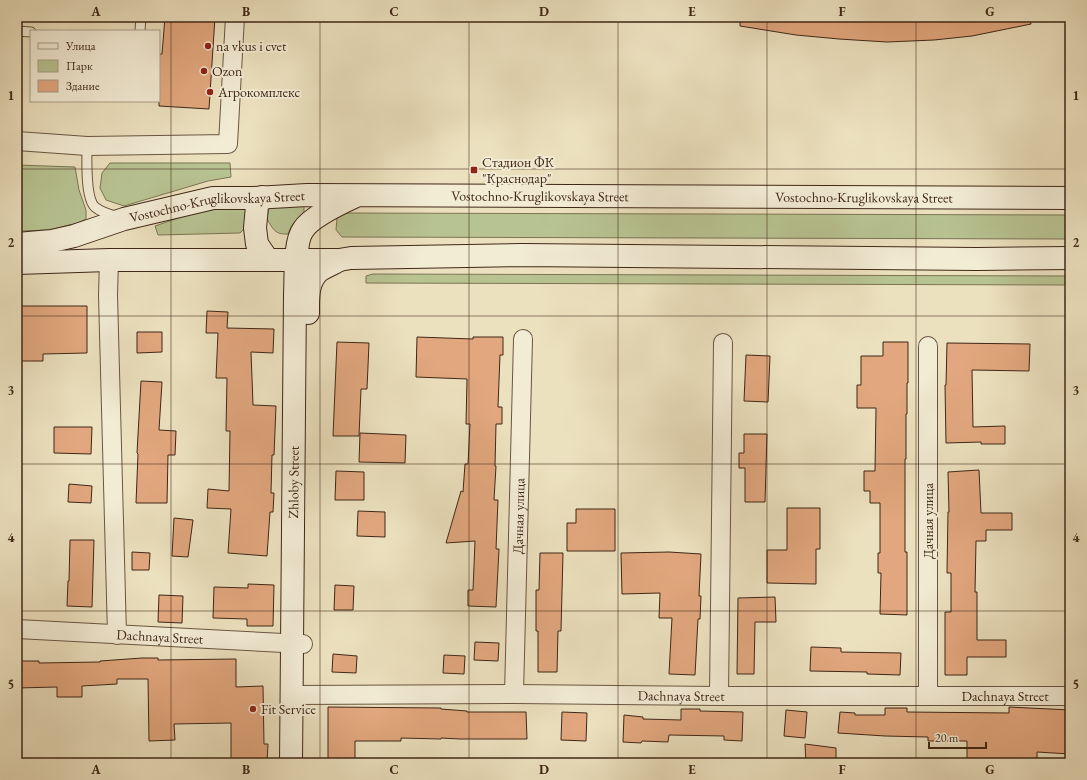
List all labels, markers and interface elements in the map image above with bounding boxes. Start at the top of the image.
text: A [90,3,101,20]
text: B [242,3,250,20]
text: C [389,3,399,20]
text: D [539,3,549,20]
text: E [688,3,696,20]
text: F [838,3,846,20]
text: G [985,3,995,20]
legend [30,30,160,102]
place label: na vkus i cvet [216,37,287,55]
text: Улица [65,38,96,54]
marker: na vkus i cvet [203,41,213,51]
text: Парк [66,58,93,74]
place label: Ozon [212,62,243,80]
marker: Ozon [199,66,209,76]
text: Здание [66,78,100,94]
place label: Агрокомплекс [217,83,300,101]
text: 1 [8,87,15,104]
marker: Агрокомплекс [205,87,215,97]
text: 1 [1073,87,1080,104]
place label: Стадион ФК "Краснодар" [482,153,555,187]
marker: Стадион ФК "Краснодар" [469,165,479,175]
street label: Vostochno-Kruglikovskaya Street [127,186,306,226]
street label: Vostochno-Kruglikovskaya Street [451,187,629,205]
street label: Vostochno-Kruglikovskaya Street [775,188,953,207]
text: 2 [8,234,15,251]
text: 2 [1073,234,1080,251]
text: 3 [8,382,15,399]
text: 3 [1073,382,1080,399]
street label: Zhloby Street [284,445,303,518]
street label: Дачная улица [509,477,528,554]
street label: Дачная улица [919,483,937,559]
text: 4 [8,529,15,546]
text: 4 [1073,529,1080,546]
street label: Dachnaya Street [116,625,204,648]
text: 5 [8,676,14,693]
text: 5 [1073,676,1079,693]
street label: Dachnaya Street [637,686,725,705]
street label: Dachnaya Street [961,687,1049,705]
place label: Fit Service [261,700,316,718]
marker: Fit Service [248,704,258,714]
scale bar [929,724,986,750]
text: 20 m [935,730,959,746]
text: A [90,761,101,778]
text: B [242,761,250,778]
text: C [389,761,399,778]
text: D [539,761,549,778]
text: E [688,761,696,778]
text: F [838,761,846,778]
text: G [985,761,995,778]

